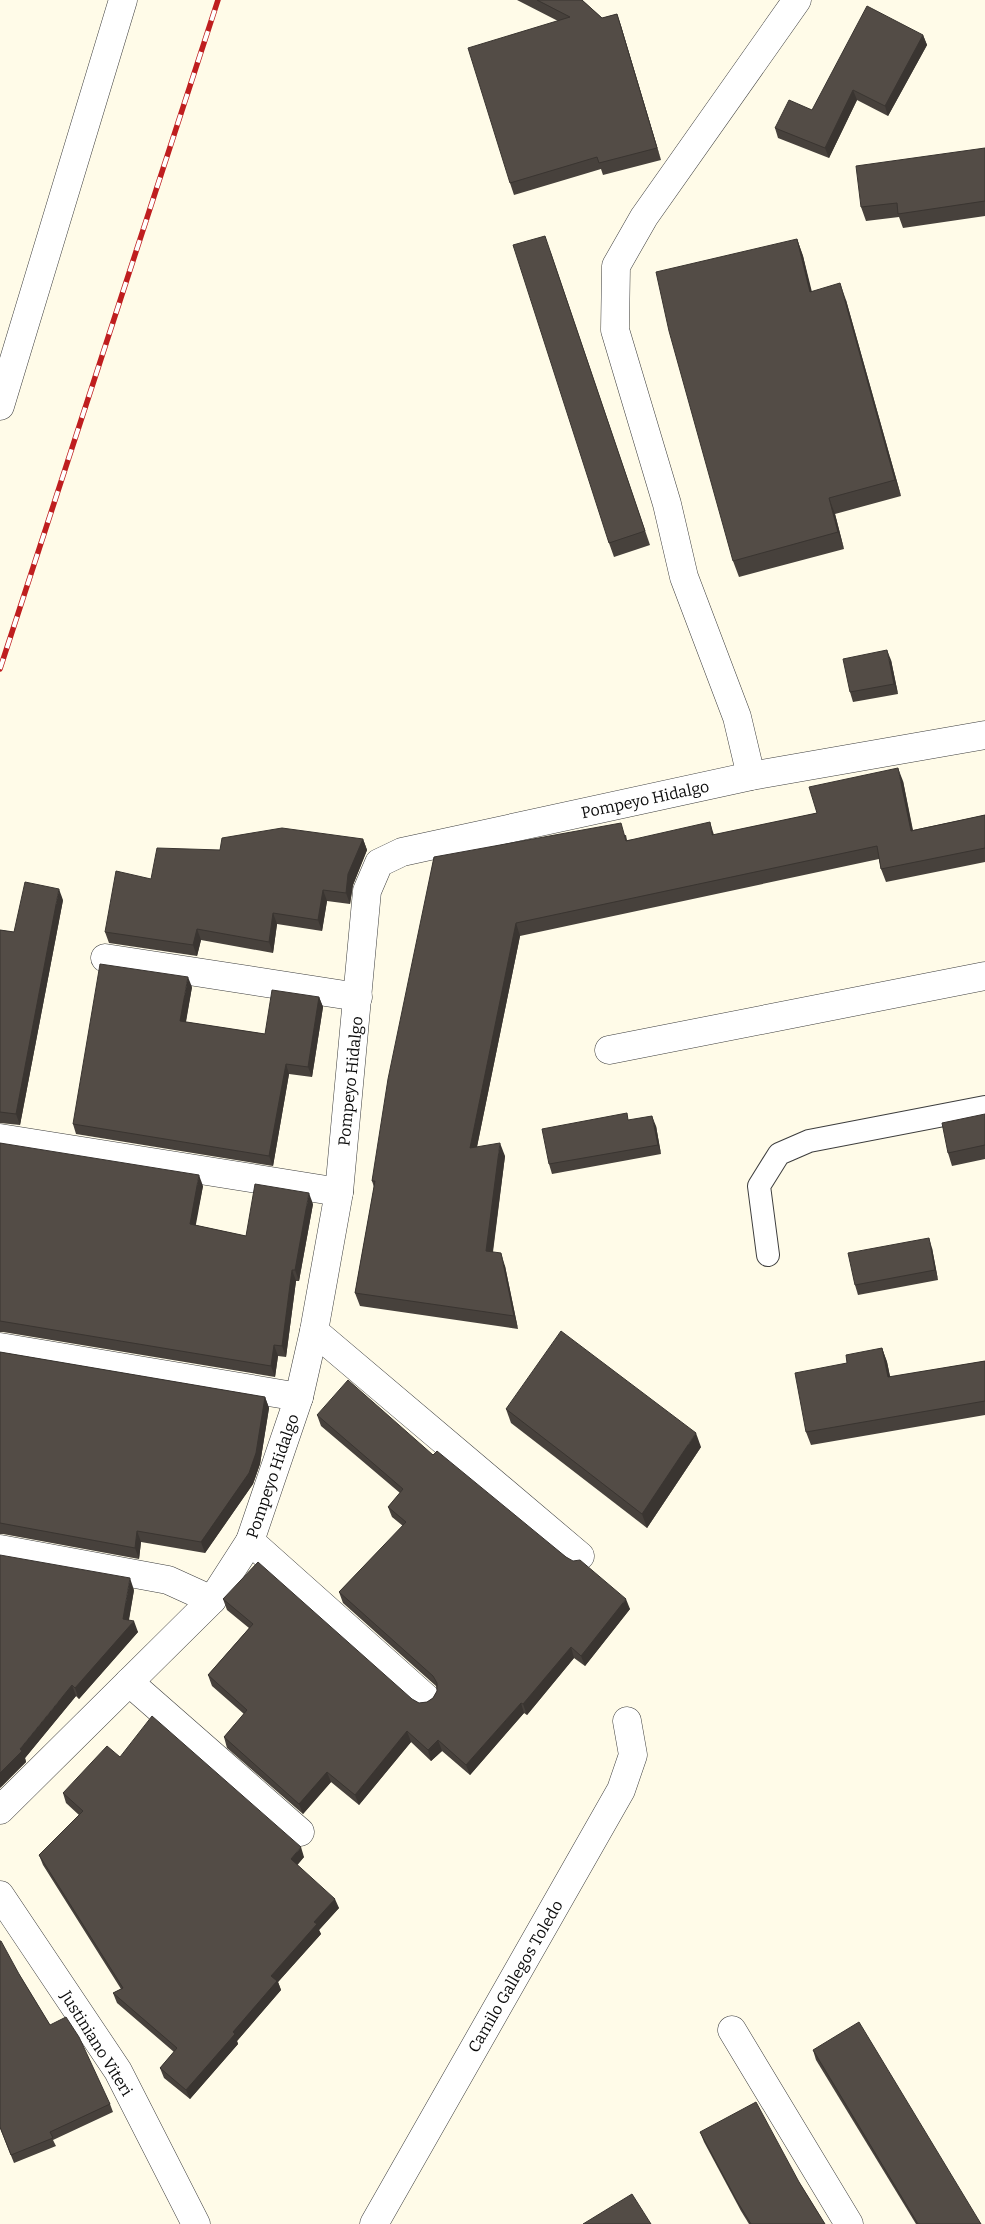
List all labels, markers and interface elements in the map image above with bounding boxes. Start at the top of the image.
street label: Pompeyo Hidalgo [579,777,711,822]
street label: Pompeyo Hidalgo [334,1015,367,1147]
street label: Pompeyo Hidalgo [242,1411,303,1541]
street label: Camilo Gallegos Toledo [464,1897,567,2056]
street label: Justiniano Viteri [56,1986,137,2099]

